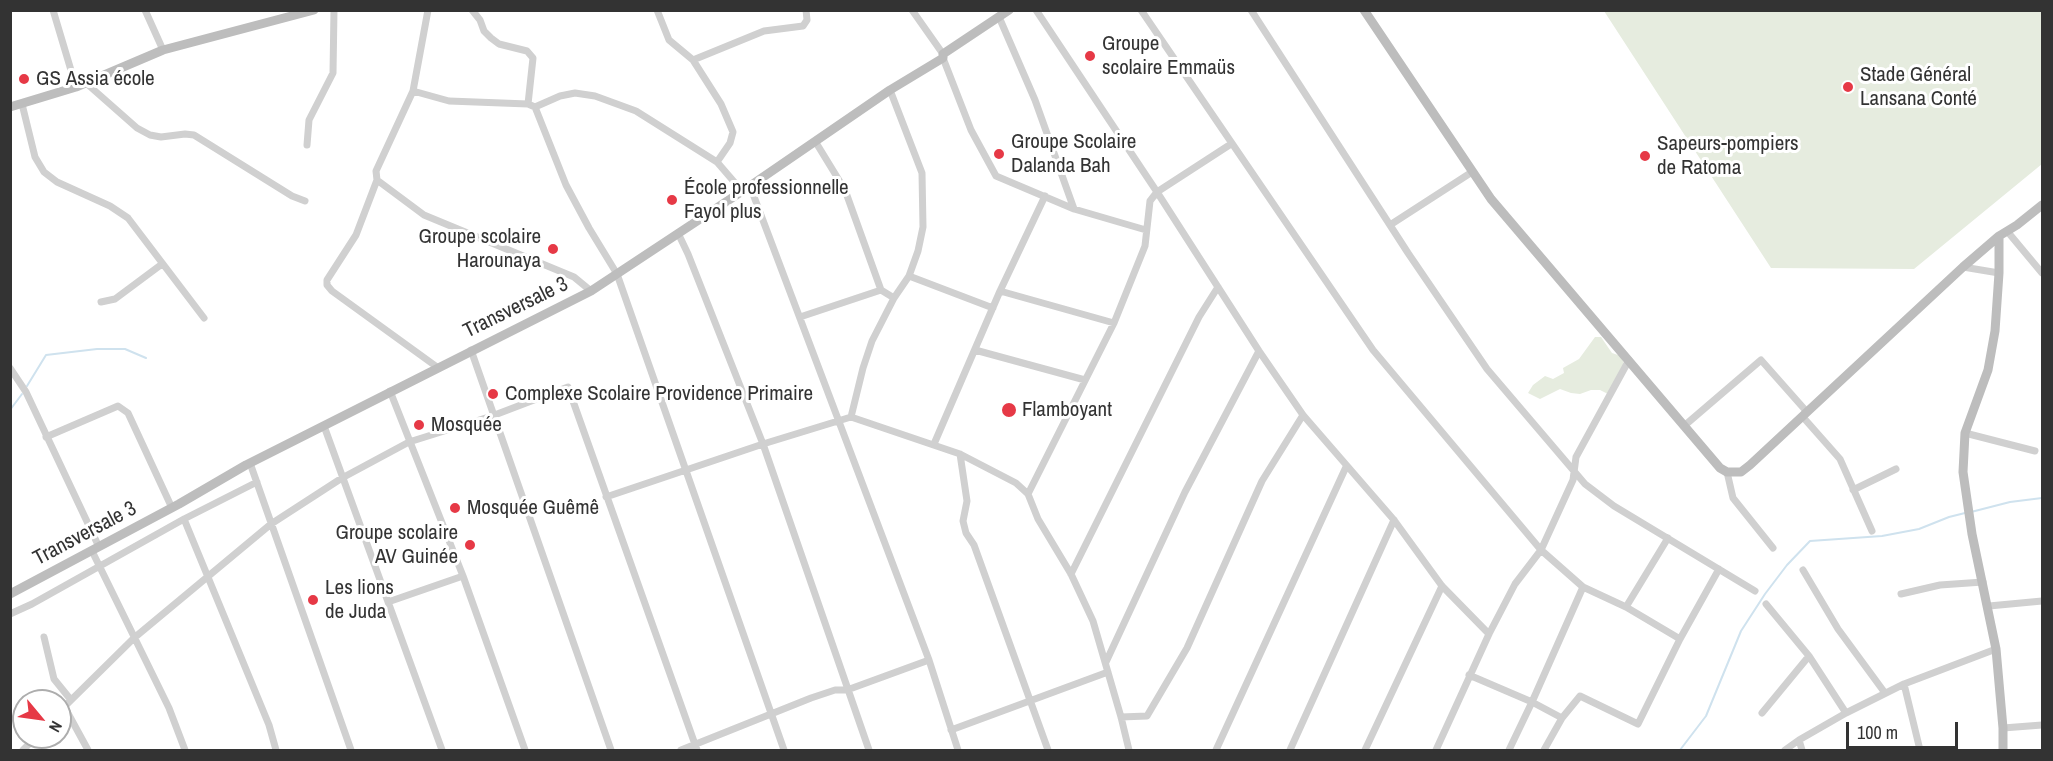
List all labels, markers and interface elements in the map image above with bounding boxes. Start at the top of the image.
place label: Groupe scolaire Emmaüs [1102,31,1235,81]
marker: Groupe scolaire Emmaüs [1083,49,1097,63]
place label: Stade Général Lansana Conté [1860,62,1977,112]
place label: GS Assia école [36,66,155,92]
marker: GS Assia école [17,72,31,86]
marker: Stade Général Lansana Conté [1841,80,1855,94]
place label: Groupe Scolaire Dalanda Bah [1011,129,1136,179]
place label: Sapeurs-pompiers de Ratoma [1657,131,1799,181]
marker: Groupe Scolaire Dalanda Bah [992,147,1006,161]
marker: Sapeurs-pompiers de Ratoma [1638,149,1652,163]
place label: École professionnelle Fayol plus [684,175,849,225]
marker: École professionnelle Fayol plus [665,193,679,207]
place label: Groupe scolaire Harounaya [418,224,541,274]
marker: Groupe scolaire Harounaya [546,242,560,256]
street label: Transversale 3 [460,272,572,344]
place label: Complexe Scolaire Providence Primaire [505,381,813,407]
marker: Complexe Scolaire Providence Primaire [486,387,500,401]
place label: Flamboyant [1022,397,1112,423]
marker: Flamboyant [1000,401,1018,419]
place label: Mosquée [431,412,502,438]
marker: Mosquée [412,418,426,432]
place label: Mosquée Guêmê [467,495,599,521]
street label: Transversale 3 [29,496,141,572]
marker: Mosquée Guêmê [448,501,462,515]
place label: Groupe scolaire AV Guinée [335,520,458,570]
marker: Groupe scolaire AV Guinée [463,538,477,552]
place label: Les lions de Juda [325,575,394,625]
marker: Les lions de Juda [306,593,320,607]
north arrow [12,689,72,749]
scale bar [1849,710,1962,748]
text: N [44,717,68,736]
text: 100 m [1857,720,1898,745]

